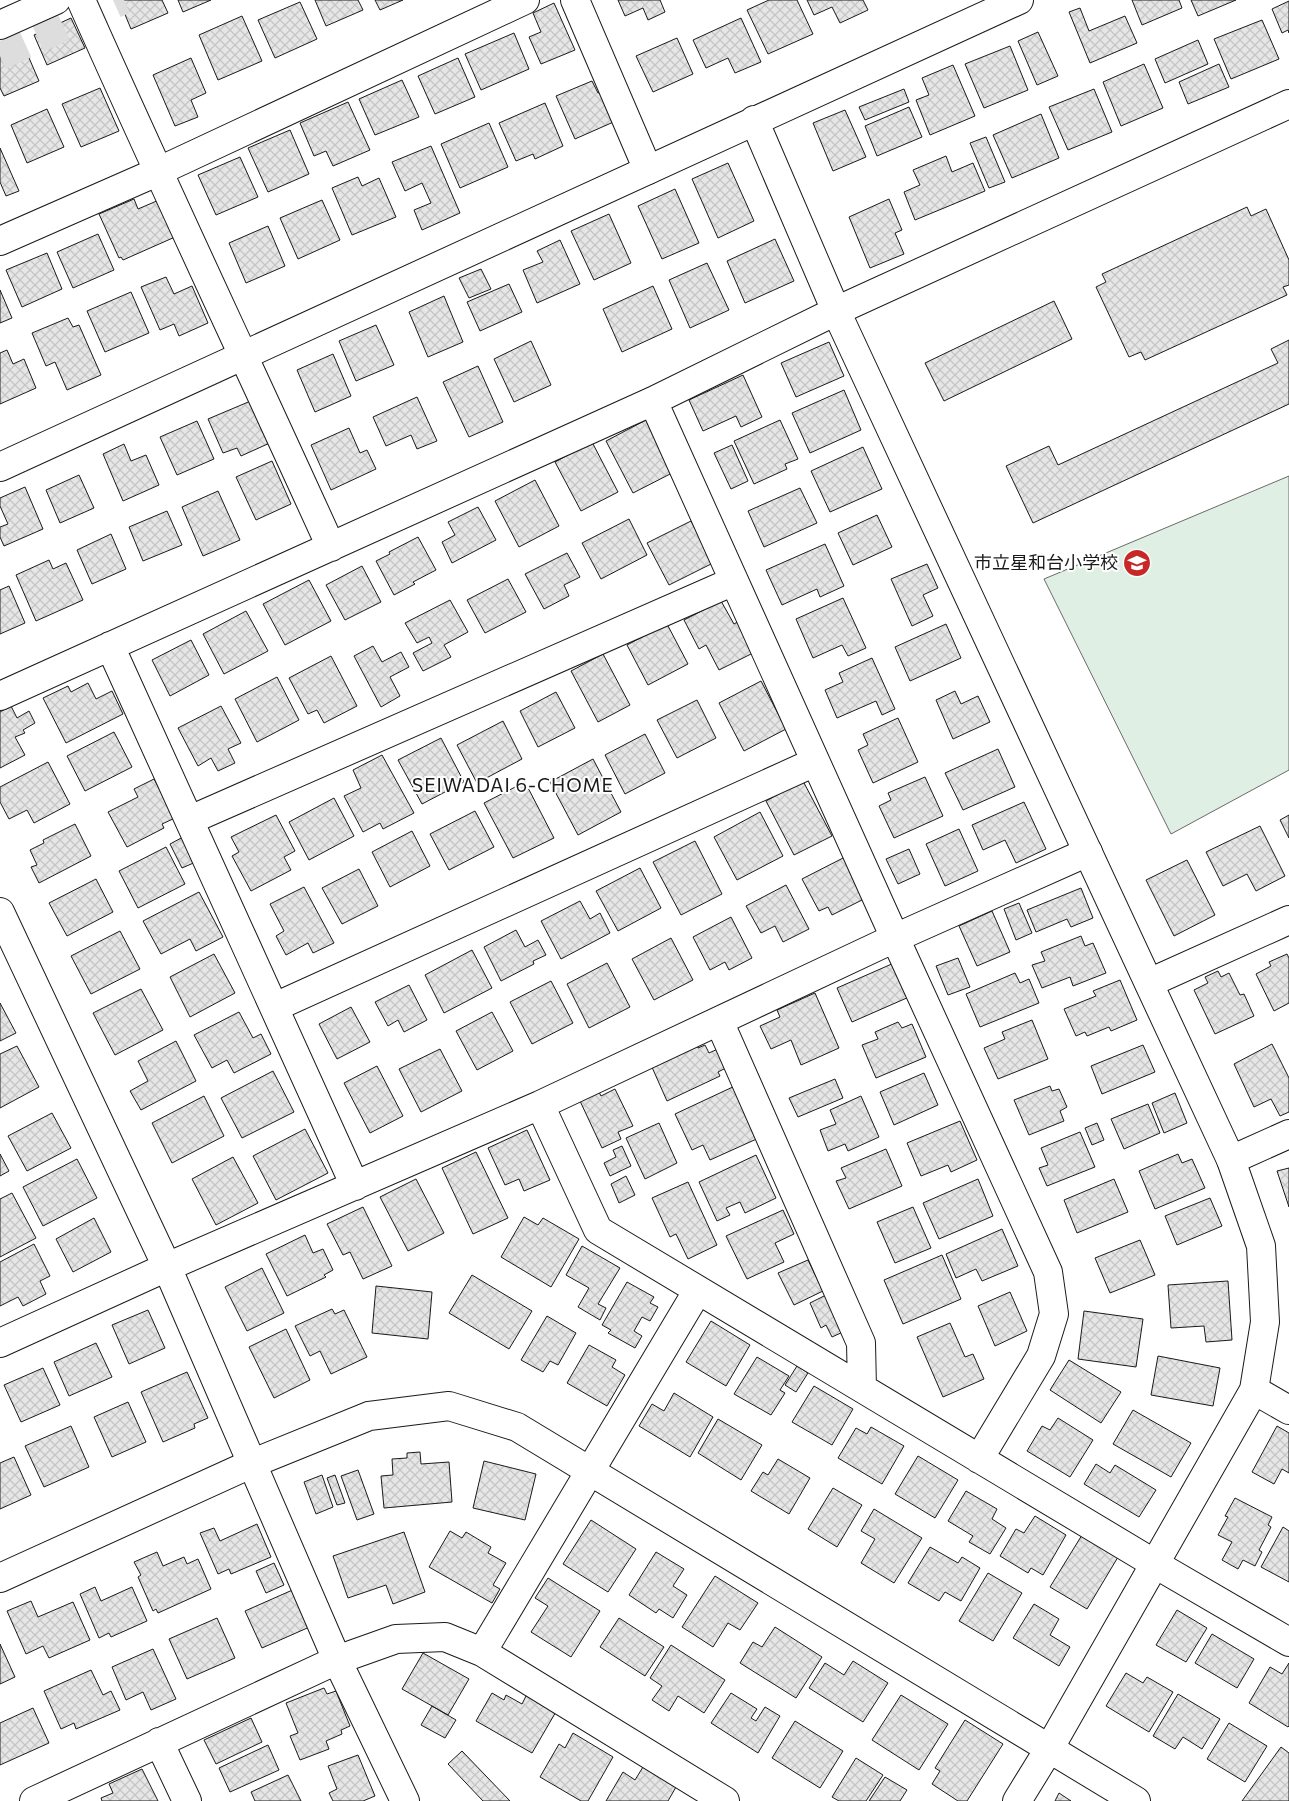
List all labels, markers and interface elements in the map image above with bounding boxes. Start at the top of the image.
school or university icon: 市立星和台小学校 [1122,548,1152,578]
place label: 市立星和台小学校 [974,551,1118,573]
district label: SEIWADAI 6-CHOME [412,773,614,796]

